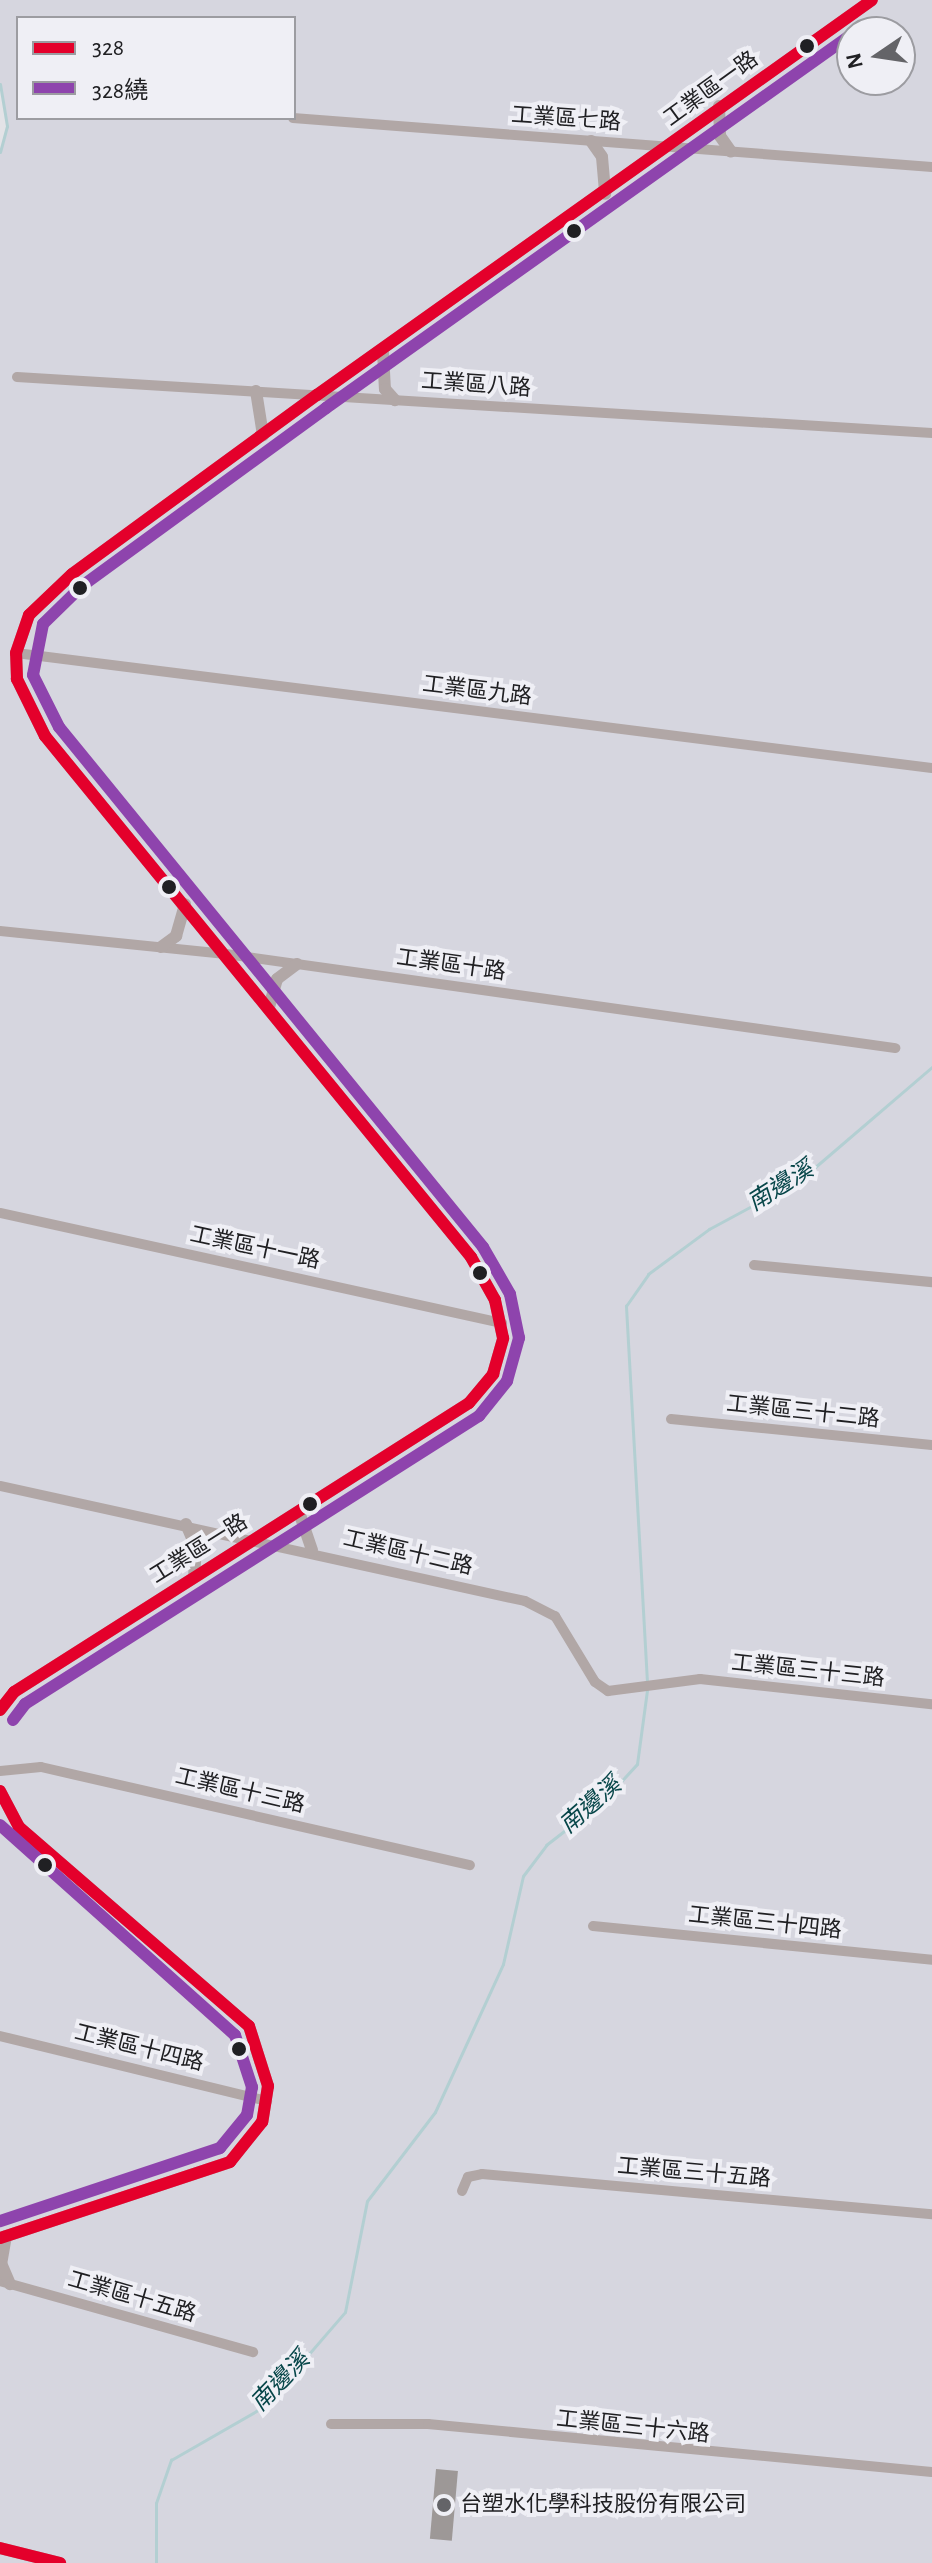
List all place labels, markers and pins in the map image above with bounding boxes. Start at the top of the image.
unlabelled marker [799,38,815,54]
unlabelled marker [566,223,582,239]
unlabelled marker [72,580,88,596]
unlabelled marker [161,879,177,895]
unlabelled marker [472,1265,488,1281]
unlabelled marker [302,1496,318,1512]
unlabelled marker [37,1857,53,1873]
unlabelled marker [231,2041,247,2057]
place label: 台塑水化學科技股份有限公司 [460,2492,746,2518]
marker: 台塑水化學科技股份有限公司 [435,2496,453,2514]

